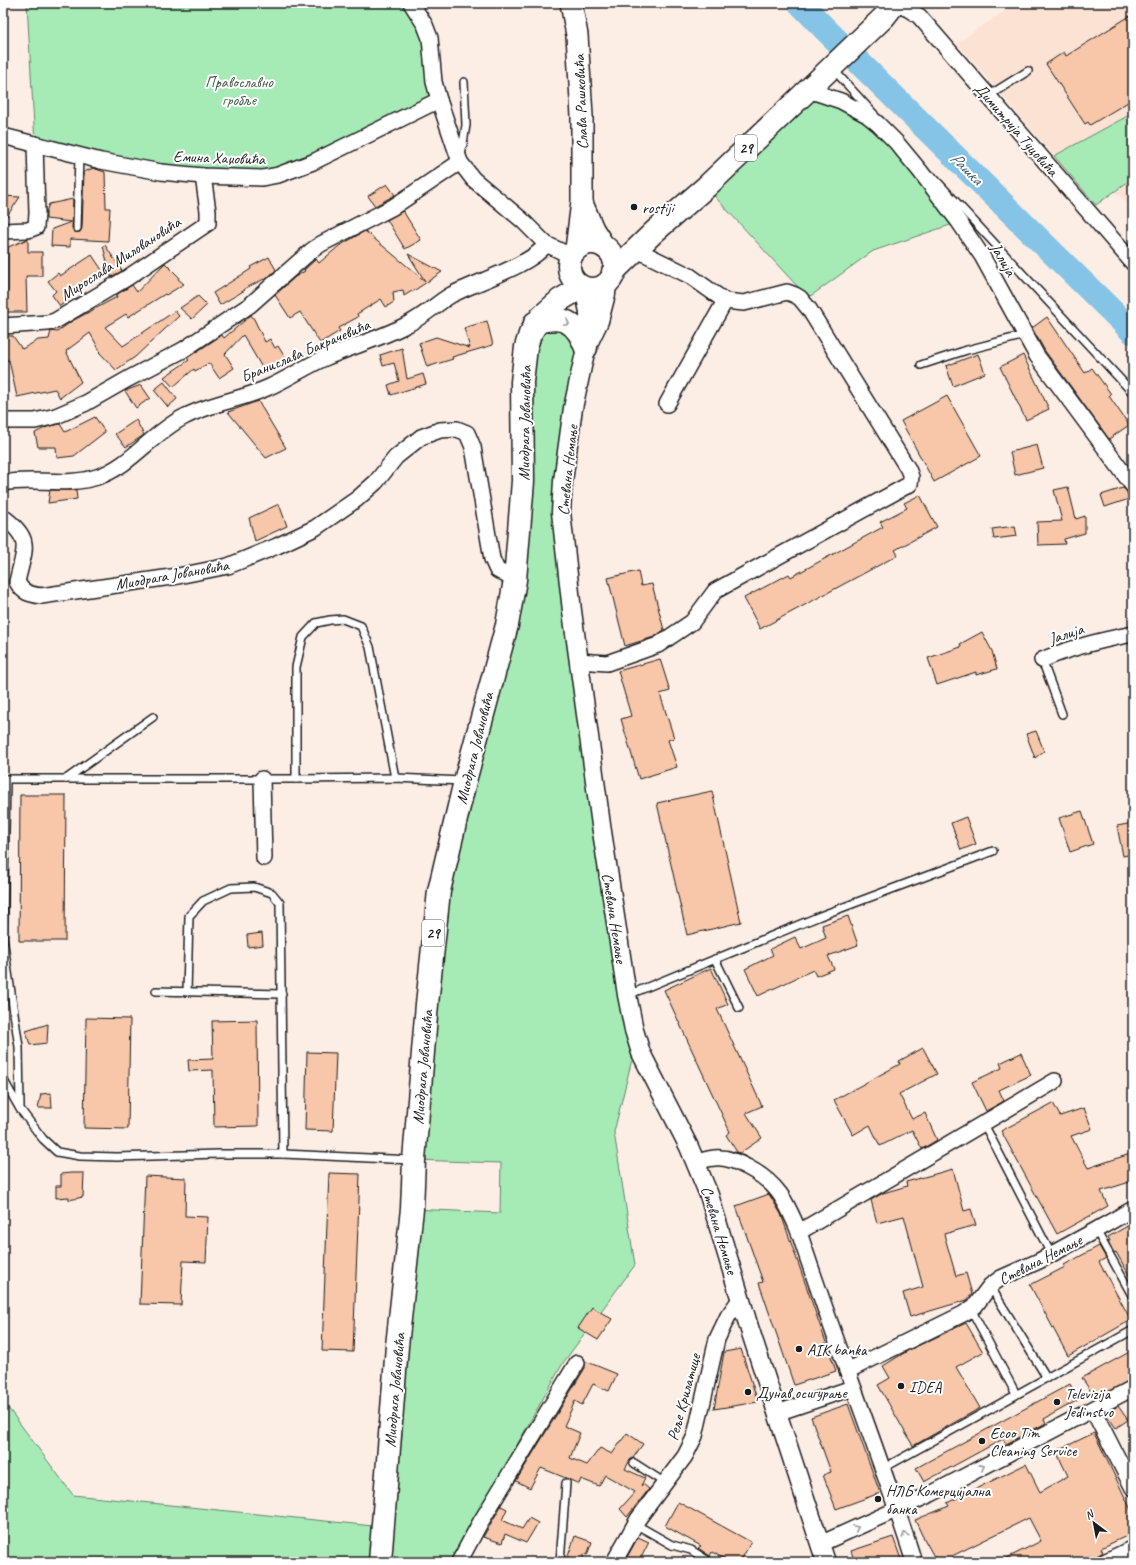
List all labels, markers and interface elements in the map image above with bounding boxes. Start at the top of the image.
street label: Слава Рашковића [569,53,593,150]
park label: Православно гробље [205,72,274,110]
street label: Димитрија Туцовића [970,79,1063,181]
road number: 29 [735,135,757,161]
street label: Емина Хаџовића [173,146,266,170]
water label: Рашка [946,148,989,191]
place label: rostiji [642,198,675,218]
marker: rostiji [629,202,639,212]
street label: Мирослава Миловановића [57,212,185,305]
street label: Јалија [985,238,1021,281]
street label: Бранислава Бакрачевића [238,314,374,387]
one-way arrow [563,318,570,326]
street label: Миодрага Јовановића [514,365,536,480]
street label: Стевана Немање [553,422,583,516]
street label: Миодрага Јовановића [114,555,231,595]
street label: Јалија [1046,619,1087,649]
street label: Миодрага Јовановића [451,689,499,806]
street label: Стевана Немање [597,872,631,966]
road number: 29 [422,920,444,946]
street label: Миодрага Јовановића [408,1008,438,1125]
street label: Стевана Немање [696,1184,742,1278]
street label: Стевана Немање [995,1230,1087,1289]
street label: Миодрага Јовановића [380,1331,410,1448]
place label: AIK banka [807,1340,868,1360]
marker: AIK banka [794,1344,804,1354]
street label: Реље Крилатице [663,1350,706,1443]
place label: IDEA [909,1377,942,1397]
marker: IDEA [896,1381,906,1391]
place label: Дунав осигурање [756,1383,849,1403]
place label: Televizija Jedinstvo [1064,1384,1114,1422]
marker: Дунав осигурање [743,1387,753,1397]
marker: Televizija Jedinstvo [1052,1397,1062,1407]
place label: Ecoo Tim Cleaning Service [990,1423,1078,1461]
marker: Ecoo Tim Cleaning Service [977,1436,987,1446]
one-way arrow [978,1464,985,1472]
place label: НЛБ Комерцијална банка [886,1481,992,1519]
marker: НЛБ Комерцијална банка [873,1494,883,1504]
north arrow [1074,1503,1114,1543]
text: N [1082,1506,1097,1522]
one-way arrow [852,1525,859,1533]
one-way arrow [901,1532,910,1539]

